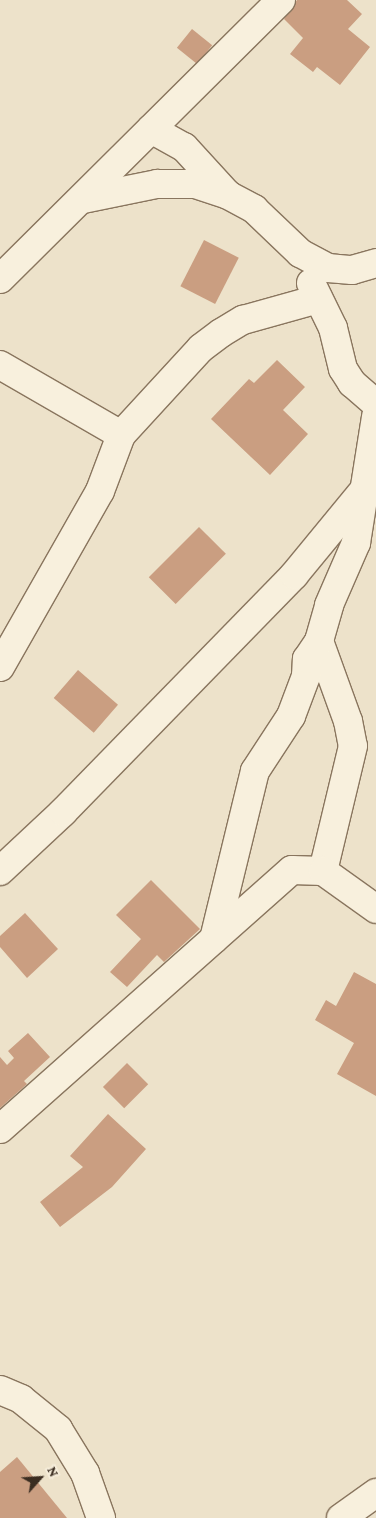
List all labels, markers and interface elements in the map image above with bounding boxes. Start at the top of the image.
north arrow [15,1453,65,1503]
text: N [44,1464,63,1479]

